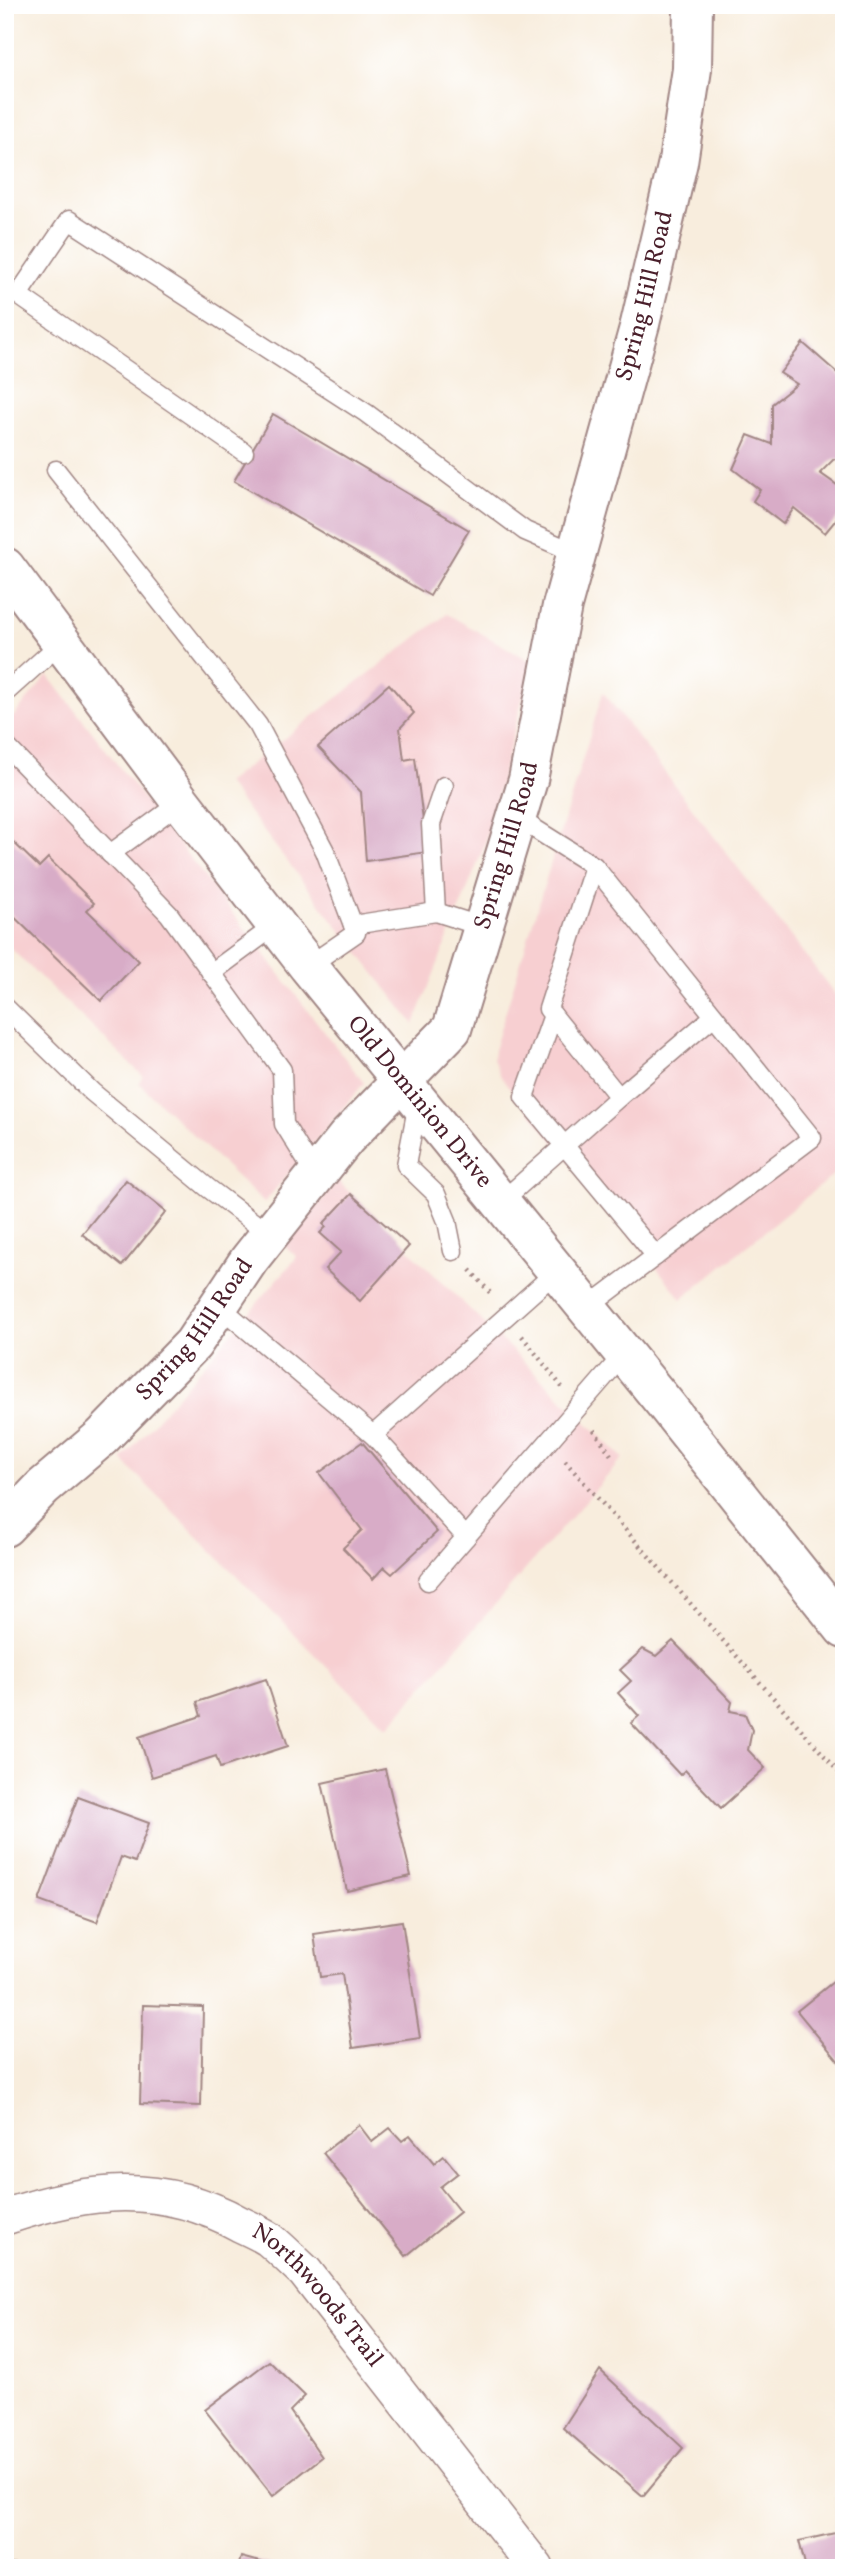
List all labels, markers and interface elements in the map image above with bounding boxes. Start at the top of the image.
street label: Spring Hill Road [608,208,683,385]
street label: Spring Hill Road [466,759,548,934]
street label: Old Dominion Drive [338,1009,500,1196]
street label: Spring Hill Road [129,1252,262,1409]
street label: Northwoods Trail [246,2215,391,2375]

